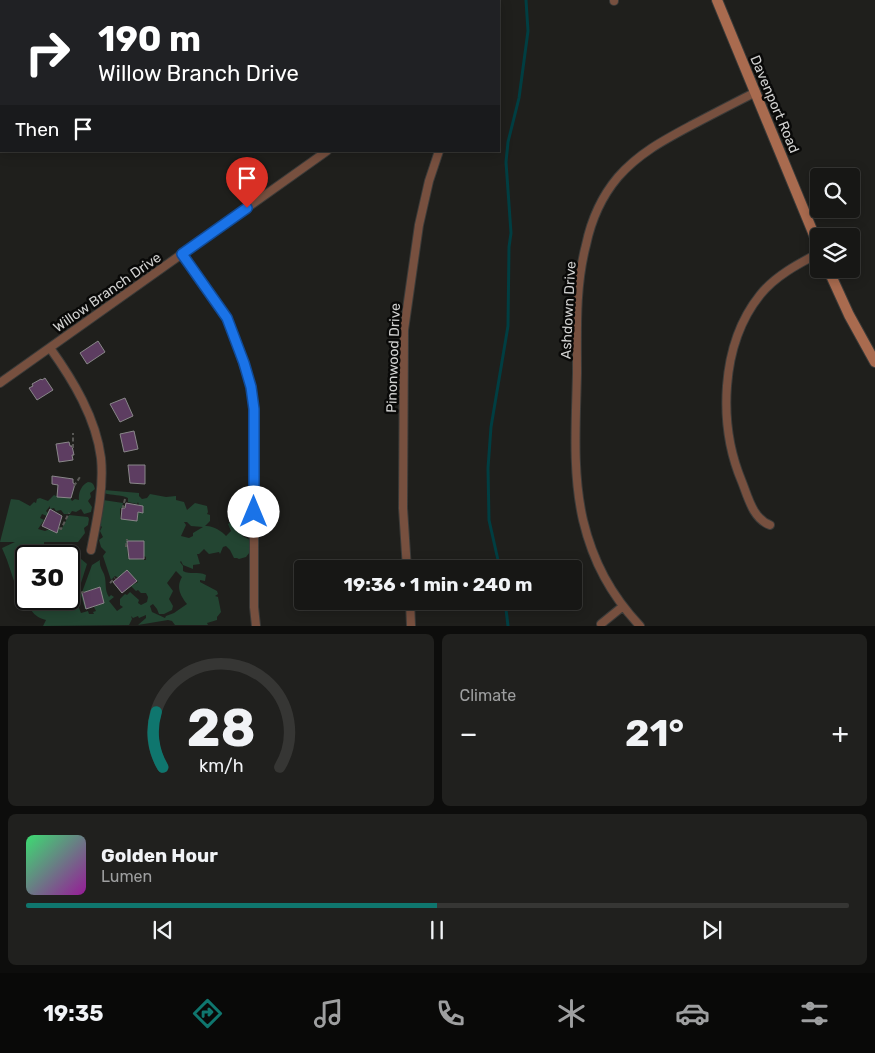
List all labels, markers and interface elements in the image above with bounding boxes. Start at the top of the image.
text: 190 m [98,18,201,60]
icon: right [15,20,80,85]
street label: Davenport Road [746,53,803,156]
text: Willow Branch Drive [98,60,299,87]
icon: arrive [69,115,97,143]
text: Then [15,118,59,141]
pin [226,157,268,208]
icon: arrive [233,164,261,192]
map controls [810,168,860,278]
button: search [810,168,860,218]
button: layers [810,228,860,278]
street label: Willow Branch Drive [50,249,165,336]
street label: Ashdown Drive [557,260,580,359]
street label: Pinonwood Drive [383,303,404,413]
position arrow [227,485,279,537]
speed limit sign: 30 [15,545,80,610]
text: 19:36 · 1 min · 240 m [344,573,532,596]
text: Climate [460,686,516,705]
text: 28 [186,697,255,759]
text: 21° [625,710,684,756]
text: − [460,717,478,750]
text: + [832,717,849,750]
text: km/h [198,755,243,776]
text: Golden Hour [101,844,218,867]
text: Lumen [101,867,152,886]
icon: previous [149,916,177,944]
icon: pause [423,916,451,944]
icon: next [698,916,726,944]
icon: directions [190,996,225,1031]
icon: music [311,996,346,1031]
icon: phone [433,996,468,1031]
icon: climate [554,996,589,1031]
icon: car [675,996,710,1031]
icon: filters [797,996,832,1031]
text: 19:35 [43,1000,103,1027]

